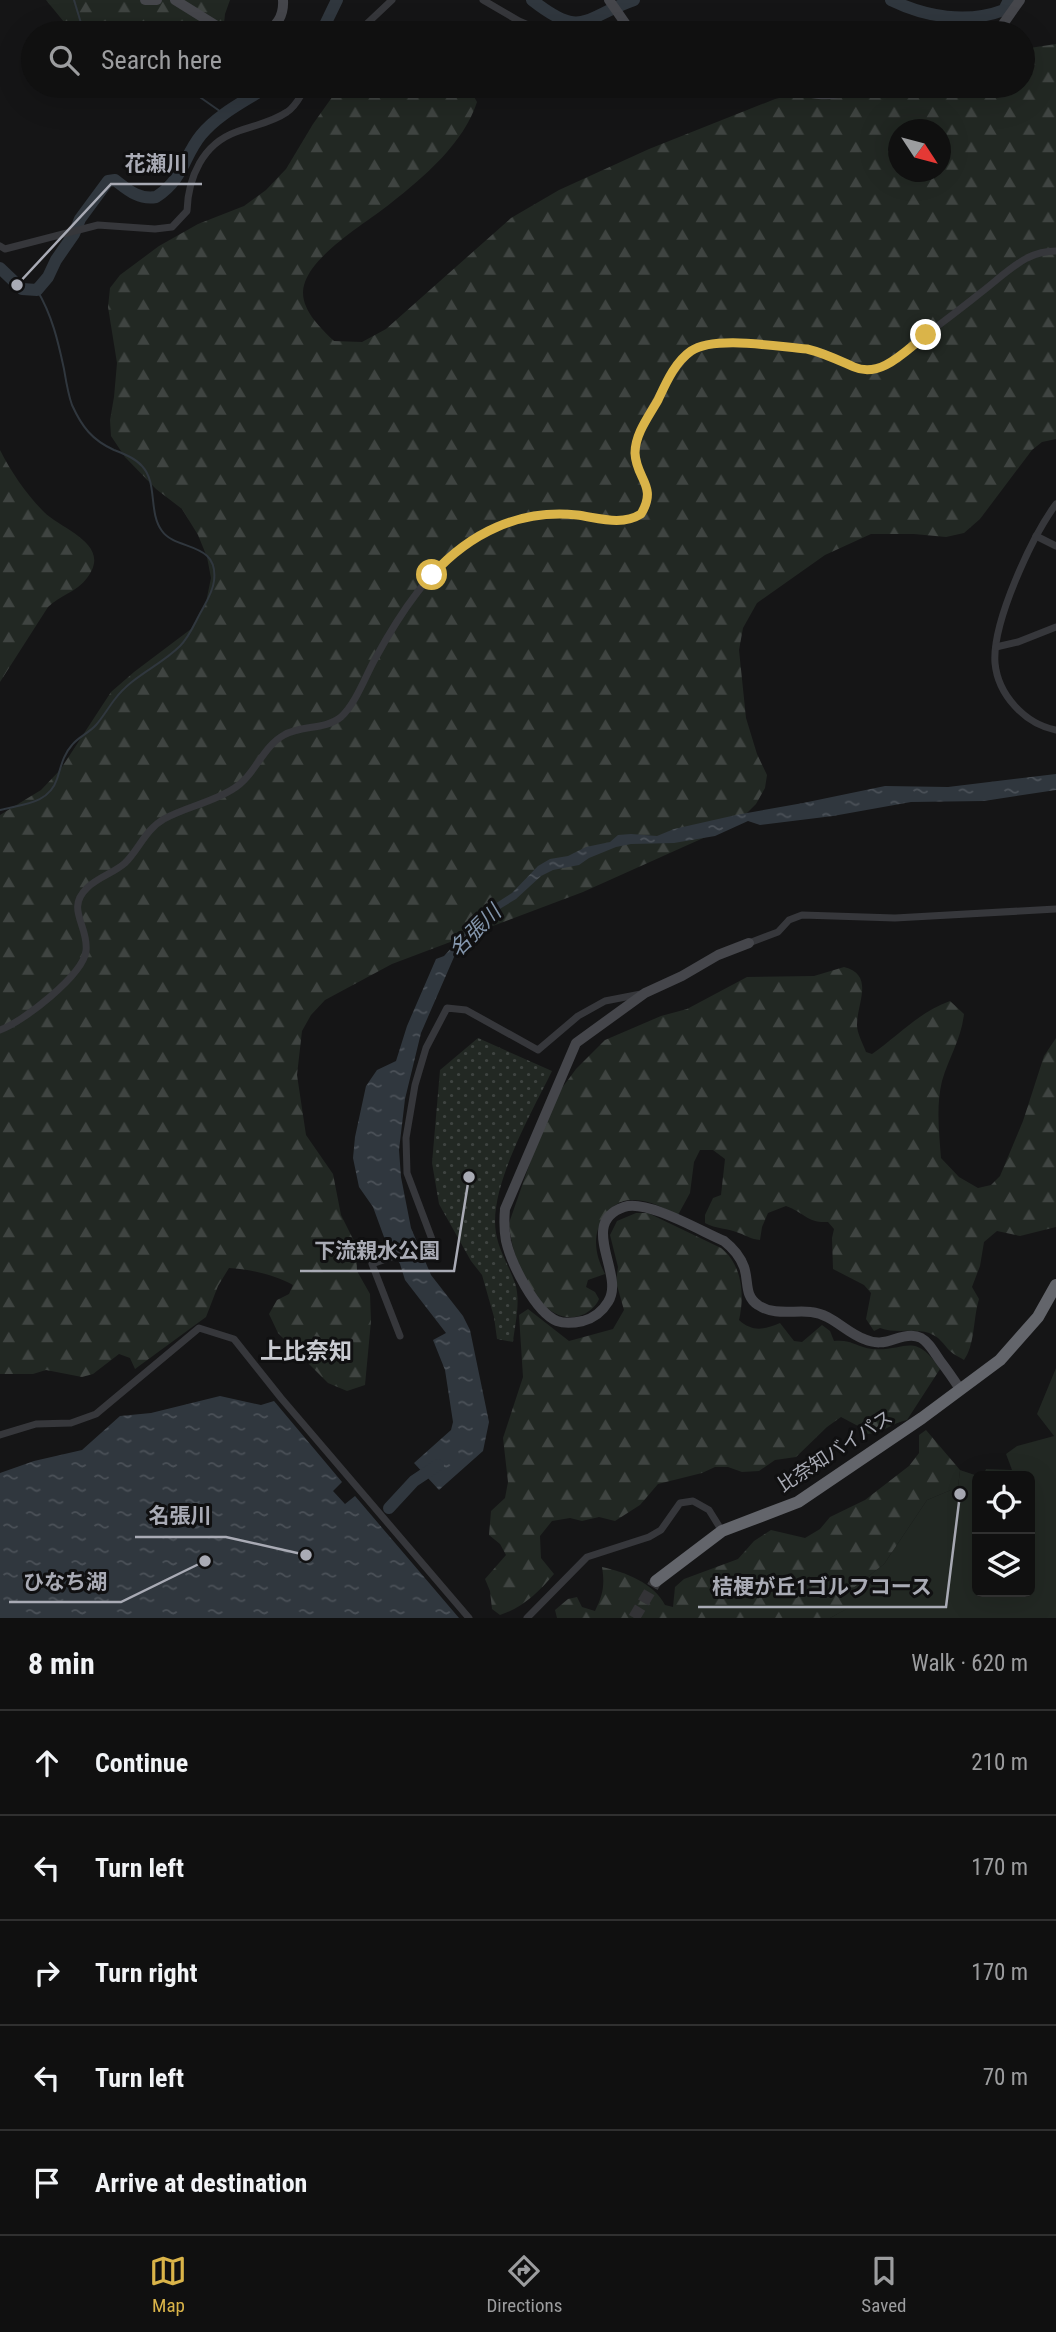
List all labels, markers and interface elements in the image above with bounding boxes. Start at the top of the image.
search box [21,21,1035,98]
icon: search [45,41,83,79]
text: Search here [101,45,222,75]
north arrow [888,119,951,182]
callout: 花瀬川 [111,142,202,184]
text: 花瀬川 [125,152,188,176]
route end [910,319,941,350]
route start [416,559,447,590]
water label: 名張川 [444,899,507,962]
callout: 下流親水公園 [300,1229,454,1271]
text: 下流親水公園 [314,1239,440,1263]
district label: 上比奈知 [260,1338,352,1365]
street label: 比奈知バイパス [773,1405,897,1497]
map controls [972,1471,1035,1597]
button: locate [972,1471,1035,1534]
callout: 名張川 [135,1495,226,1537]
text: 名張川 [149,1504,212,1528]
button: layers [972,1534,1035,1597]
callout: ひなち湖 [9,1560,121,1602]
callout: 桔梗が丘1ゴルフコース [698,1565,946,1607]
text: ひなち湖 [23,1570,107,1594]
text: 桔梗が丘1ゴルフコース [712,1575,932,1599]
text: 8 min [28,1646,95,1681]
text: Walk · 620 m [911,1650,1028,1677]
icon: ahead [28,1744,66,1782]
text: Continue [95,1748,188,1778]
text: 210 m [971,1749,1028,1776]
icon: left [28,1849,66,1887]
text: Turn left [95,1853,184,1883]
text: 170 m [971,1854,1028,1881]
icon: right [28,1954,66,1992]
text: Turn right [95,1958,197,1988]
text: 170 m [971,1959,1028,1986]
icon: left [28,2059,66,2097]
text: Turn left [95,2063,184,2093]
text: 70 m [983,2064,1028,2091]
icon: arrive [28,2164,66,2202]
text: Arrive at destination [95,2168,307,2198]
tab: Map [149,2252,187,2317]
tab: Directions [486,2252,562,2317]
tab: Saved [861,2252,907,2317]

